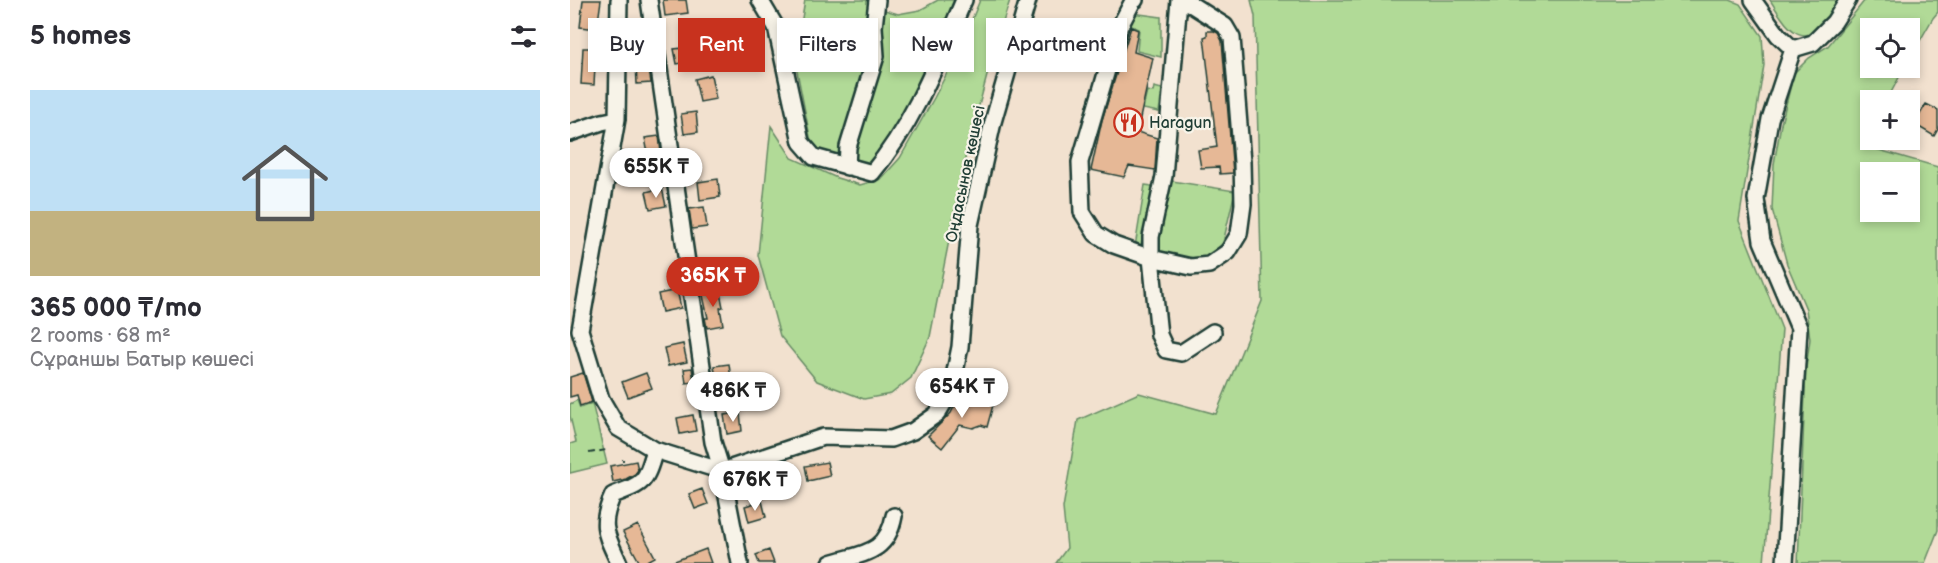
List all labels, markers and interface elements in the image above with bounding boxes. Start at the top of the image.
chip: Buy [588,18,666,72]
chip: Rent [678,18,765,72]
chip: Filters [777,18,878,72]
chip: New [890,18,974,72]
chip: Apartment [986,18,1127,72]
map controls [1860,18,1920,222]
button: locate [1860,18,1920,78]
icon: filters [507,20,540,53]
text: 5 homes [30,21,131,52]
button: + [1860,90,1920,150]
street label: Оңдасынов көшесі [942,104,990,244]
restaurant icon: Haragun [1112,107,1144,139]
place label: Haragun [1149,114,1211,133]
icon: home [231,129,339,237]
pin: 655K ₸ [607,148,705,199]
text: 655K ₸ [623,155,689,179]
button: − [1860,162,1920,222]
pin: 365K ₸ [664,257,762,308]
text: 365K ₸ [680,264,746,288]
text: 365 000 ₸/mo [30,293,202,324]
text: 2 rooms · 68 m² [30,324,171,348]
text: Сұраншы Батыр көшесі [30,348,254,372]
pin: 654K ₸ [913,368,1011,419]
pin: 486K ₸ [684,372,782,423]
text: 654K ₸ [929,375,995,399]
text: 486K ₸ [700,379,766,403]
pin: 676K ₸ [706,461,804,512]
text: 676K ₸ [722,468,788,492]

